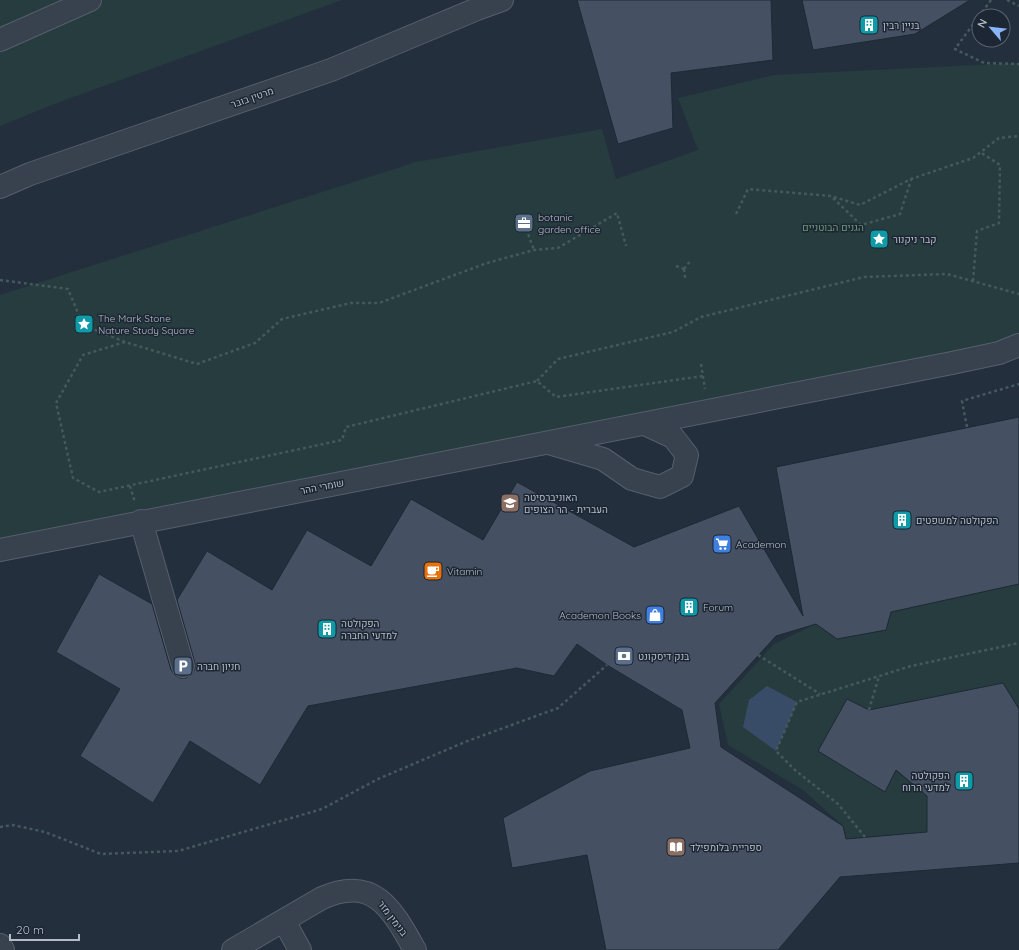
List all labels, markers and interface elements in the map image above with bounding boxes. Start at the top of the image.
north arrow [971,8,1011,48]
building icon: בניין רבין [858,14,880,36]
text: N [974,16,990,30]
place label: בניין רבין [883,19,920,32]
street label: מרטין בובר [229,84,275,111]
place label: botanic garden office [538,211,601,236]
office icon: botanic garden office [513,212,535,234]
park label: הגנים הבוטניים [802,221,864,234]
place icon: קבר ניקנור [868,228,890,250]
place label: קבר ניקנור [893,233,936,246]
place label: The Mark Stone Nature Study Square [98,312,195,337]
place icon: The Mark Stone Nature Study Square [73,313,95,335]
street label: שומרי ההר [299,476,345,497]
place label: האוניברסיטה העברית - הר הצופים [524,491,608,516]
school or university icon: האוניברסיטה העברית - הר הצופים [499,492,521,514]
building icon: הפקולטה למשפטים [891,509,913,531]
place label: הפקולטה למשפטים [916,514,999,527]
supermarket icon: Academon [711,533,733,555]
place label: Academon [736,538,786,551]
cafe icon: Vitamin [422,560,444,582]
place label: Vitamin [447,565,482,578]
building icon: Forum [678,596,700,618]
place label: Forum [703,601,733,614]
shop icon: Academon Books [644,604,666,626]
place label: Academon Books [559,609,641,622]
place label: הפקולטה למדעי החברה [341,617,397,642]
building icon: הפקולטה למדעי החברה [316,618,338,640]
bank icon: בנק דיסקונט [613,645,635,667]
place label: בנק דיסקונט [638,650,690,663]
parking icon: חניון חברה [172,655,194,677]
place label: חניון חברה [197,660,240,673]
place label: הפקולטה למדעי הרוח [902,769,950,794]
building icon: הפקולטה למדעי הרוח [953,770,975,792]
library icon: ספריית בלומפילד [665,836,687,858]
place label: ספריית בלומפילד [690,841,762,854]
street label: בנימין מזר [375,898,411,939]
scale bar [10,916,79,942]
text: 20 m [16,922,44,937]

